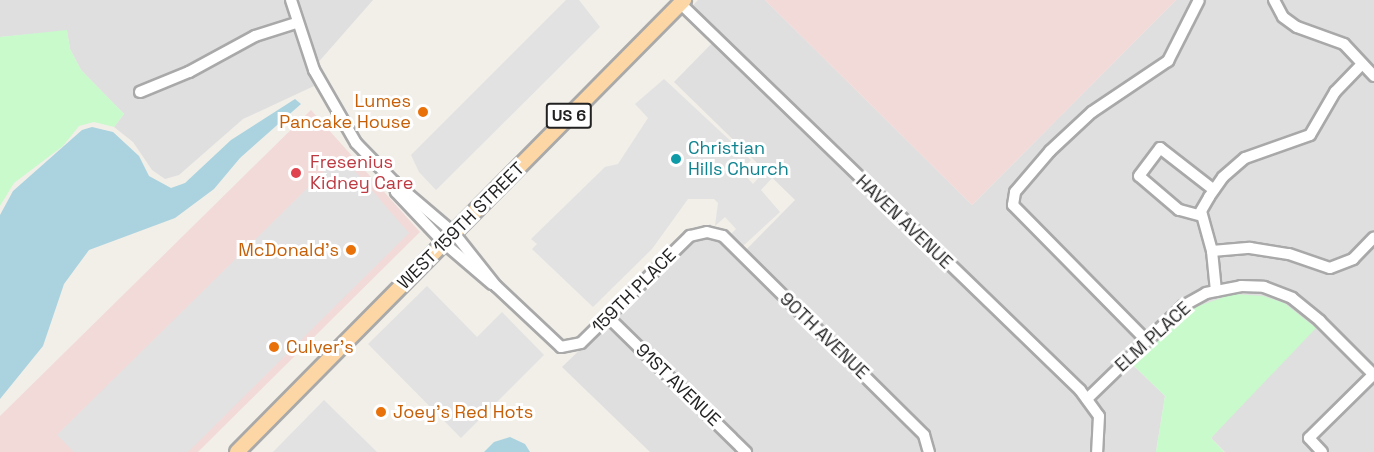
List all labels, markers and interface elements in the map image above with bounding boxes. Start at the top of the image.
place label: Lumes Pancake House [279,91,411,134]
road number: US 6 [545,103,593,129]
marker: Lumes Pancake House [416,105,430,119]
place label: Christian Hills Church [688,138,789,180]
place label: Fresenius Kidney Care [310,152,413,195]
marker: Christian Hills Church [669,152,683,166]
street label: WEST 159TH STREET [393,158,529,294]
marker: Fresenius Kidney Care [287,164,305,182]
street label: HAVEN AVENUE [851,171,957,273]
place label: McDonald's [238,239,339,261]
marker: McDonald's [344,243,358,257]
street label: 159TH PLACE [588,245,680,337]
street label: 90TH AVENUE [775,288,873,384]
street label: ELM PLACE [1111,298,1195,376]
place label: Culver's [286,336,354,358]
street label: 91ST AVENUE [631,339,725,431]
marker: Culver's [267,340,281,354]
place label: Joey's Red Hots [393,401,533,423]
marker: Joey's Red Hots [374,405,388,419]

